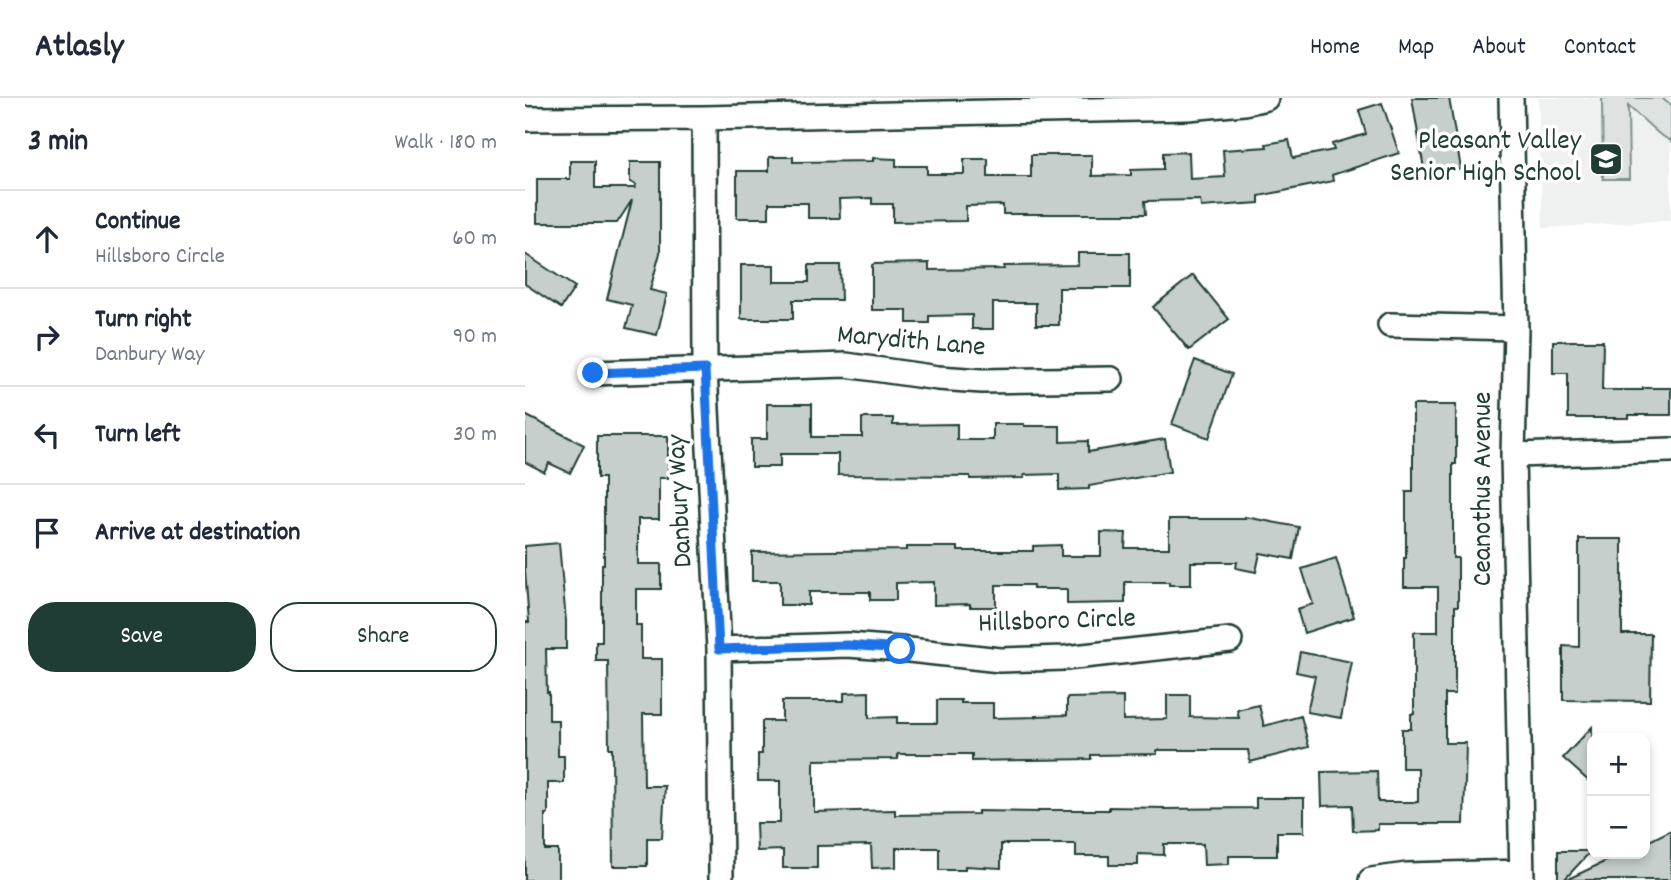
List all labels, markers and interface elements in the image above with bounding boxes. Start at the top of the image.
text: Atlasly [35,25,124,72]
text: Home [1310,31,1360,65]
text: Map [1398,31,1434,65]
text: About [1472,31,1526,65]
text: Contact [1564,31,1636,65]
text: 3 min [28,122,88,165]
place label: Pleasant Valley Senior High School [1390,123,1582,195]
text: Walk · 180 m [394,127,497,160]
school or university icon: Pleasant Valley Senior High School [1587,140,1625,178]
text: Continue [95,204,180,241]
icon: ahead [28,220,66,258]
text: 60 m [452,223,497,256]
text: Hillsboro Circle [95,241,225,274]
text: Turn right [95,302,192,339]
street label: Marydith Lane [835,317,987,369]
icon: right [28,318,66,356]
text: 90 m [453,321,497,354]
text: Danbury Way [95,339,205,372]
route end [577,357,608,388]
street label: Ceanothus Avenue [1465,392,1505,586]
icon: left [28,416,66,454]
text: Turn left [95,417,181,454]
text: 30 m [453,419,497,452]
street label: Danbury Way [659,433,705,569]
icon: arrive [28,514,66,552]
text: Arrive at destination [95,515,300,552]
street label: Hillsboro Circle [977,600,1137,646]
button: Save [28,602,256,672]
button: Share [270,602,497,672]
route start [884,633,915,664]
map controls [1587,733,1650,859]
button: + [1587,733,1650,796]
button: − [1587,796,1650,859]

